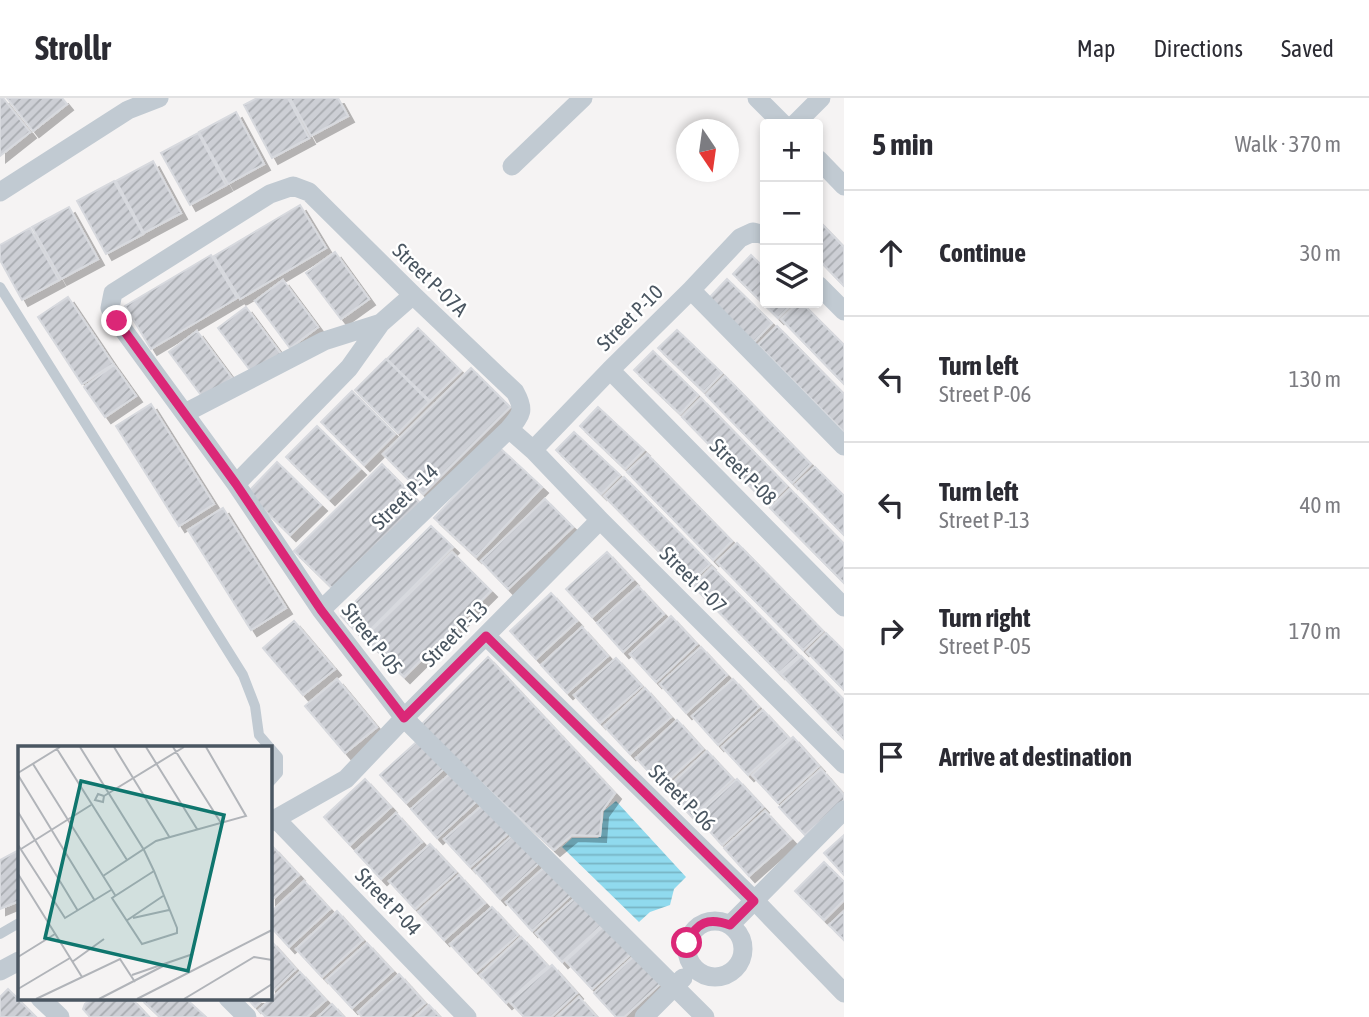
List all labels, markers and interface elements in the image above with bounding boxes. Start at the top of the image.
text: Strollr [35,29,111,67]
text: Map [1077,35,1115,62]
text: Directions [1153,35,1243,62]
text: Saved [1281,35,1334,62]
north arrow [676,119,739,182]
map controls [760,119,823,308]
button: + [760,119,823,182]
text: 5 min [872,127,933,161]
text: Walk · 370 m [1235,131,1341,157]
button: − [760,182,823,245]
icon: ahead [872,234,910,272]
street label: Street P-07A [388,238,474,321]
text: Continue [939,238,1026,268]
text: 30 m [1300,240,1341,266]
button: layers [760,245,823,308]
street label: Street P-10 [591,279,667,355]
route end [101,305,132,336]
text: Turn left [939,351,1019,381]
icon: left [872,360,910,398]
text: 130 m [1289,366,1341,392]
text: Street P-06 [939,381,1031,407]
street label: Street P-08 [705,433,782,510]
street label: Street P-14 [366,459,443,534]
text: Turn left [939,477,1019,507]
icon: left [872,486,910,524]
text: 40 m [1300,492,1341,518]
text: Street P-13 [939,507,1030,533]
street label: Street P-07 [655,541,732,618]
street label: Street P-13 [416,595,492,671]
street label: Street P-05 [337,598,408,679]
text: Turn right [939,603,1030,633]
icon: right [872,612,910,650]
text: 170 m [1289,618,1341,644]
text: Street P-05 [939,633,1031,659]
icon: arrive [872,738,910,776]
text: Arrive at destination [939,742,1132,772]
inset map [18,746,271,1000]
street label: Street P-06 [644,759,721,836]
street label: Street P-04 [351,863,427,940]
route start [671,927,702,958]

